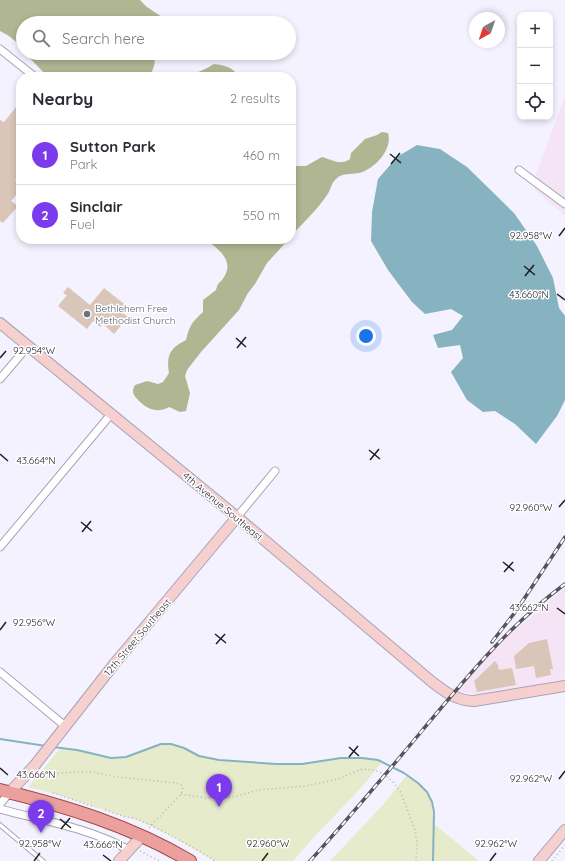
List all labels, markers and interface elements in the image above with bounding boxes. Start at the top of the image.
north arrow [469,12,505,48]
map controls [517,12,553,120]
button: + [517,12,553,48]
search box [16,16,296,60]
icon: search [30,27,52,49]
text: Search here [62,29,145,48]
button: − [517,48,553,84]
button: locate [517,84,553,120]
text: Nearby [32,88,93,109]
text: 2 results [230,90,280,106]
text: Sutton Park [70,137,156,156]
text: 1 [42,147,48,163]
text: 460 m [243,147,280,163]
text: Park [70,156,98,172]
text: Sinclair [70,197,123,216]
text: 2 [41,207,49,223]
text: 550 m [243,207,280,223]
text: Fuel [70,216,95,232]
text: 92.958°W [510,229,553,242]
text: 43.660°N [509,288,549,301]
place label: Bethlehem Free Methodist Church [95,302,175,327]
marker: Bethlehem Free Methodist Church [82,309,92,319]
your location [356,326,376,346]
text: 92.954°W [13,344,55,357]
text: 43.664°N [16,454,56,467]
street label: 4th Avenue Southeast [180,469,266,544]
text: 92.960°W [510,501,553,514]
street label: 12th Street Southeast [101,595,174,679]
text: 43.662°N [509,601,549,614]
text: 92.956°W [13,616,55,629]
text: 43.666°N [16,768,56,781]
text: 92.962°W [510,772,553,785]
pin: 1 [206,774,232,807]
pin: 2 [28,800,54,833]
text: 92.958°W [19,837,62,850]
text: 92.960°W [247,837,290,850]
text: 92.962°W [475,837,518,850]
text: 43.666°N [83,838,123,851]

